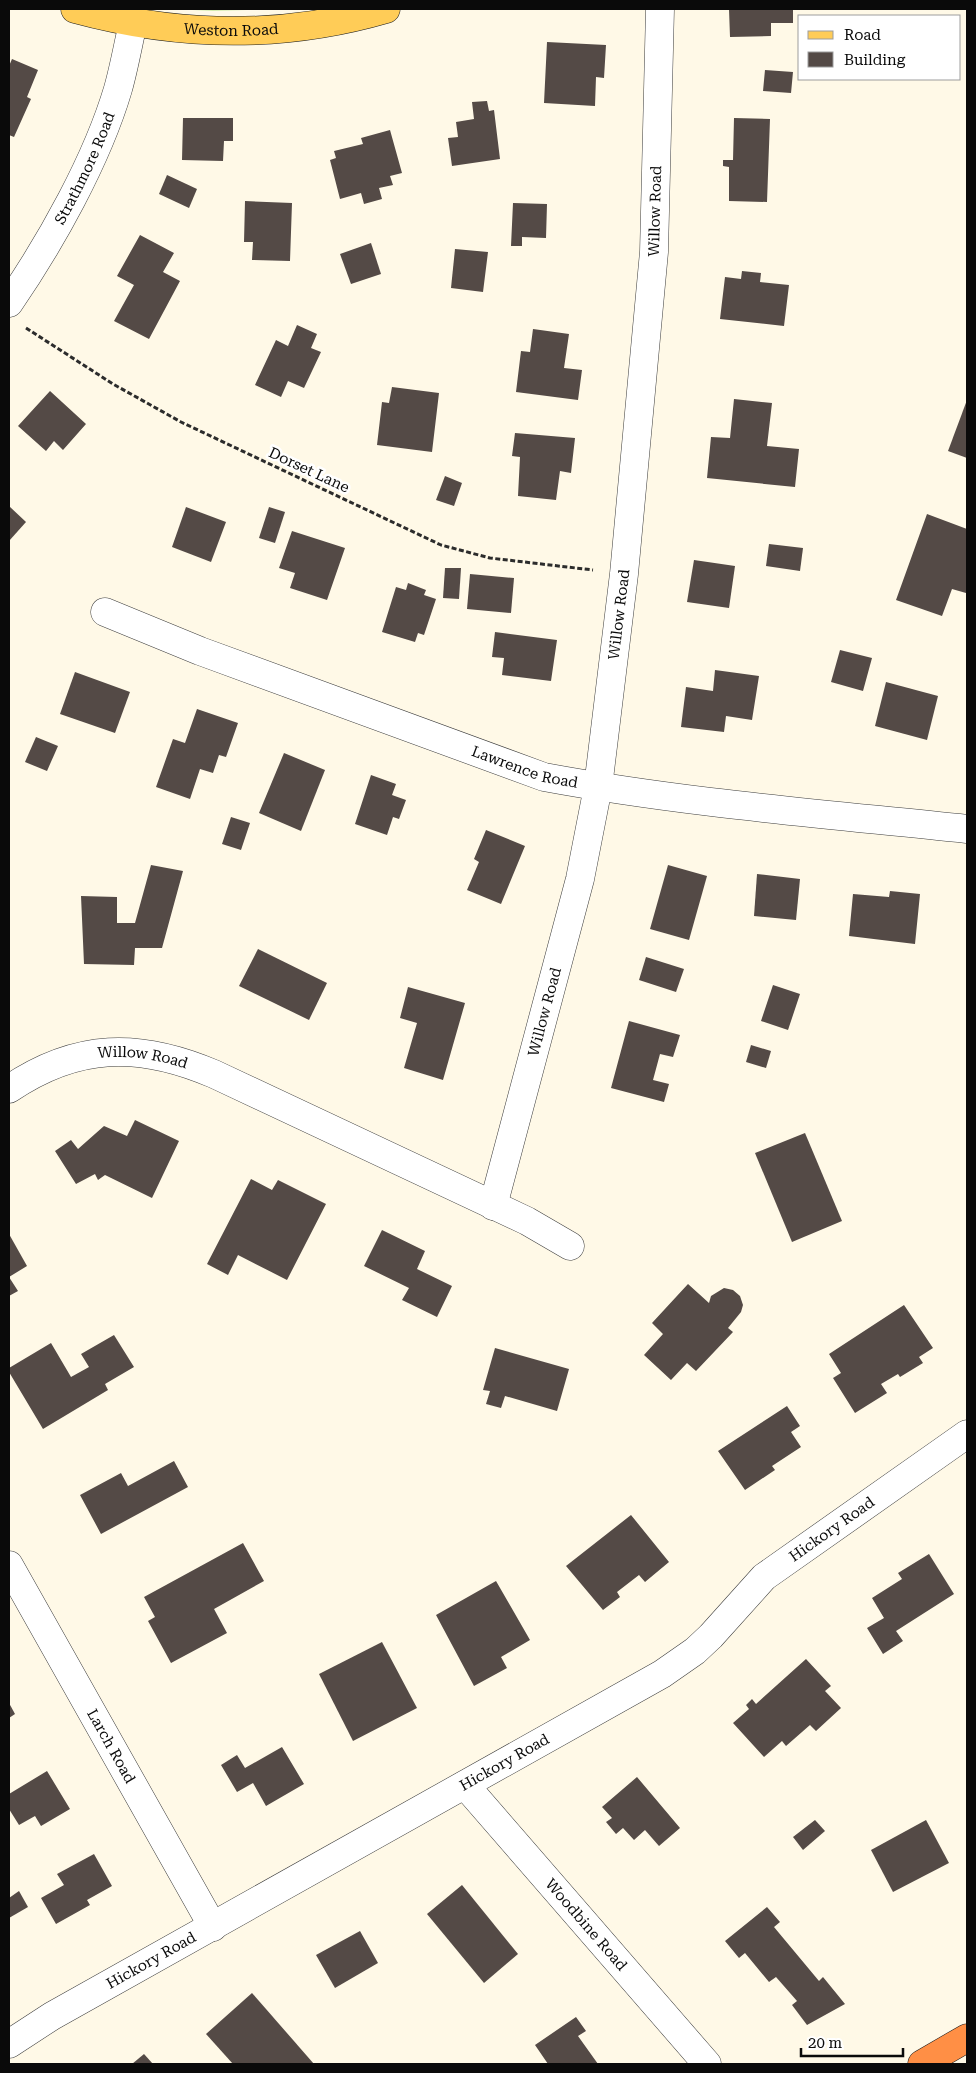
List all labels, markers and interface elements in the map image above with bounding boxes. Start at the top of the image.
legend [798,15,961,80]
street label: Weston Road [183,20,280,40]
text: Road [844,26,881,44]
text: Building [844,51,906,69]
street label: Strathmore Road [51,109,119,228]
street label: Willow Road [645,165,665,257]
street label: Dorset Lane [266,443,352,497]
street label: Willow Road [605,568,633,661]
street label: Lawrence Road [469,742,580,792]
street label: Willow Road [524,965,565,1058]
street label: Willow Road [97,1043,190,1073]
street label: Hickory Road [786,1493,878,1565]
street label: Larch Road [83,1706,139,1787]
street label: Hickory Road [456,1730,553,1795]
street label: Woodbine Road [541,1875,631,1975]
street label: Hickory Road [103,1928,199,1993]
scale bar [801,2026,904,2058]
text: 20 m [808,2034,843,2052]

